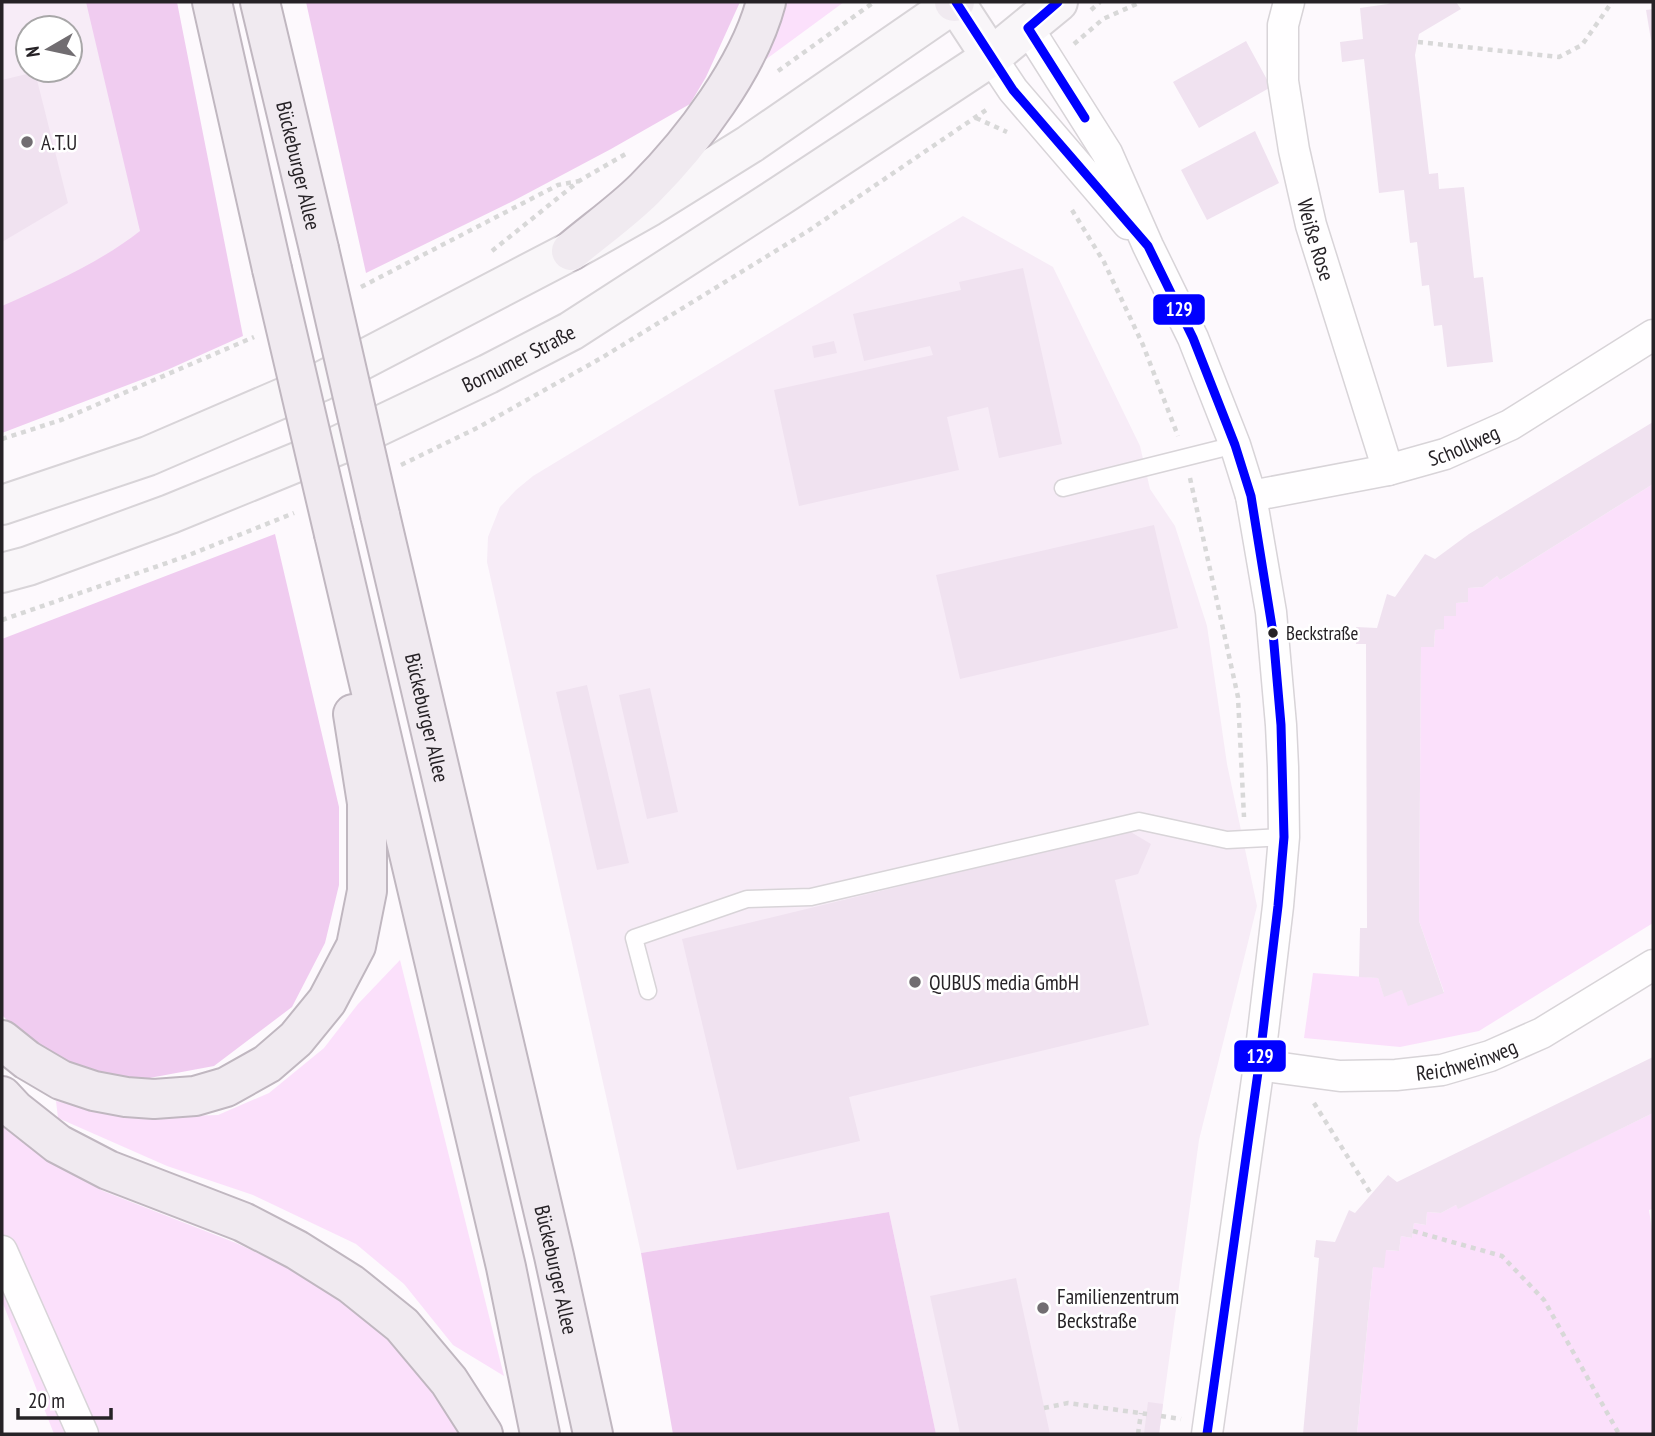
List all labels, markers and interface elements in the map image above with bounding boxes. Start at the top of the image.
north arrow [14,14,84,84]
text: N [20,45,45,59]
street label: Bückeburger Allee [271,98,327,233]
place label: A.T.U [41,129,77,156]
marker: A.T.U [19,134,35,150]
street label: Weiße Rose [1292,196,1341,284]
line badge: 129 [1152,293,1206,326]
text: 129 [1165,297,1193,321]
street label: Bornumer Straße [457,318,579,398]
street label: Schollweg [1425,418,1503,472]
place label: Beckstraße [1286,621,1359,645]
marker: Beckstraße [1266,626,1280,640]
street label: Bückeburger Allee [399,650,456,785]
place label: QUBUS media GmbH [929,969,1079,996]
marker: QUBUS media GmbH [907,974,923,990]
street label: Reichweinweg [1415,1032,1521,1086]
line badge: 129 [1233,1039,1287,1073]
text: 129 [1246,1044,1274,1068]
street label: Bückeburger Allee [529,1202,584,1337]
place label: Familienzentrum Beckstraße [1057,1283,1179,1334]
marker: Familienzentrum Beckstraße [1035,1300,1051,1316]
scale bar [18,1376,110,1420]
text: 20 m [28,1387,65,1414]

